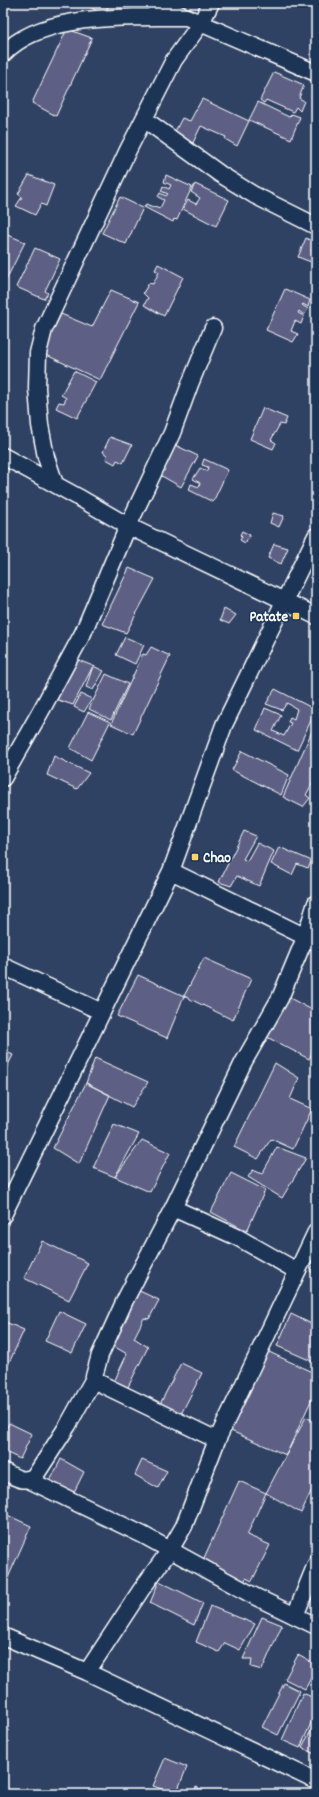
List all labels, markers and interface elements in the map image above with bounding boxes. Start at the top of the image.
place label: Patate [249,607,288,629]
marker: Patate [291,611,301,621]
place label: Chao [203,848,231,870]
marker: Chao [190,852,200,862]

